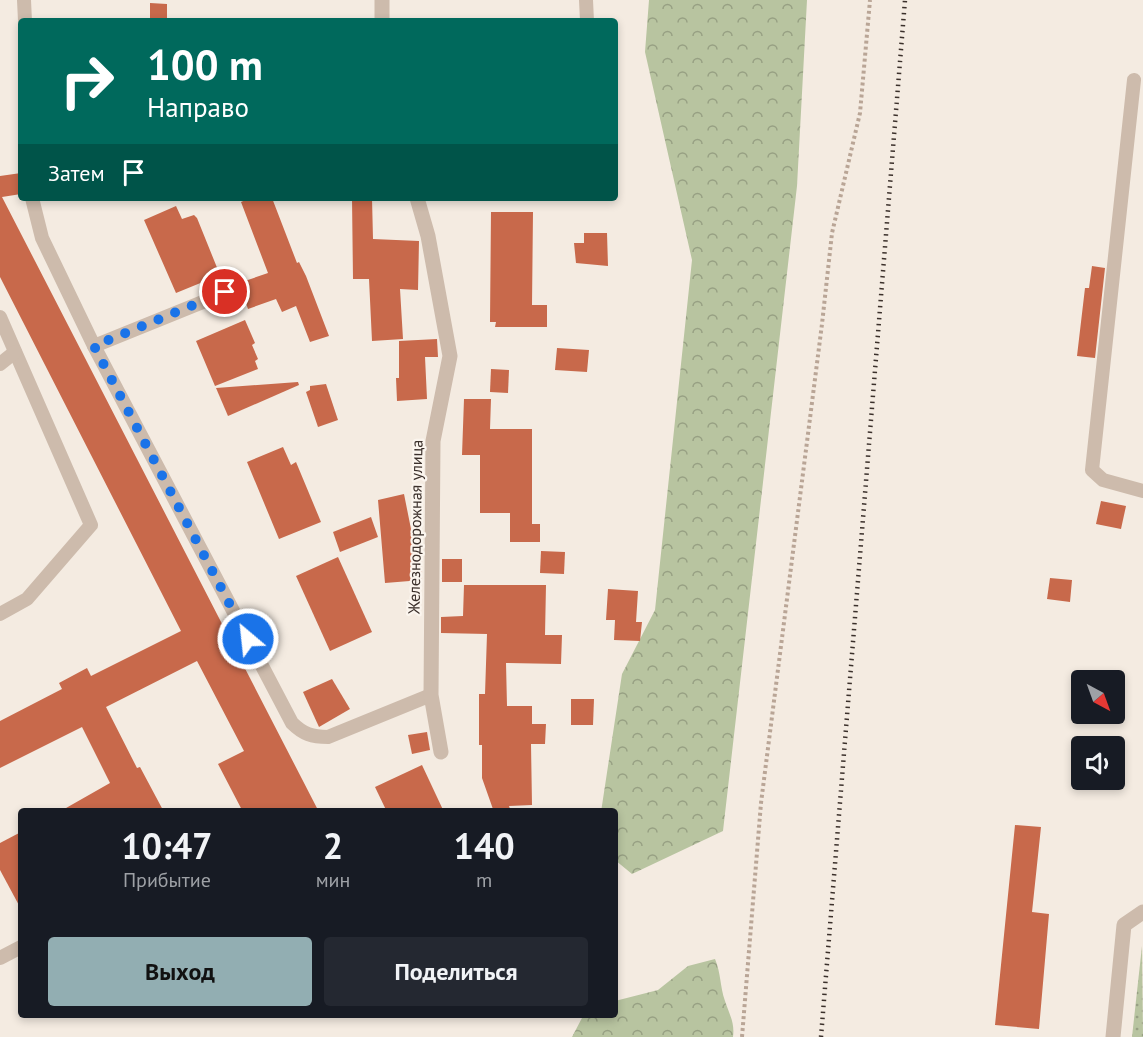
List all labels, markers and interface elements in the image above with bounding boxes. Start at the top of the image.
text: 100 m [147,37,263,92]
icon: right [48,42,126,120]
text: Направо [147,90,249,124]
icon: arrive [117,156,150,189]
text: Затем [48,159,105,187]
pin [199,266,250,317]
icon: arrive [208,275,241,308]
street label: Железнодорожная улица [403,440,427,615]
position arrow [216,607,280,671]
north arrow [1071,670,1125,724]
map controls [1071,670,1125,790]
button: sound [1071,736,1125,790]
text: 10:47 [121,822,213,869]
text: 2 [323,822,343,869]
text: 140 [454,822,515,869]
text: Прибытие [123,867,211,893]
text: мин [316,867,350,893]
text: m [476,867,492,893]
button: Выход [48,937,312,1006]
button: Поделиться [324,937,588,1006]

